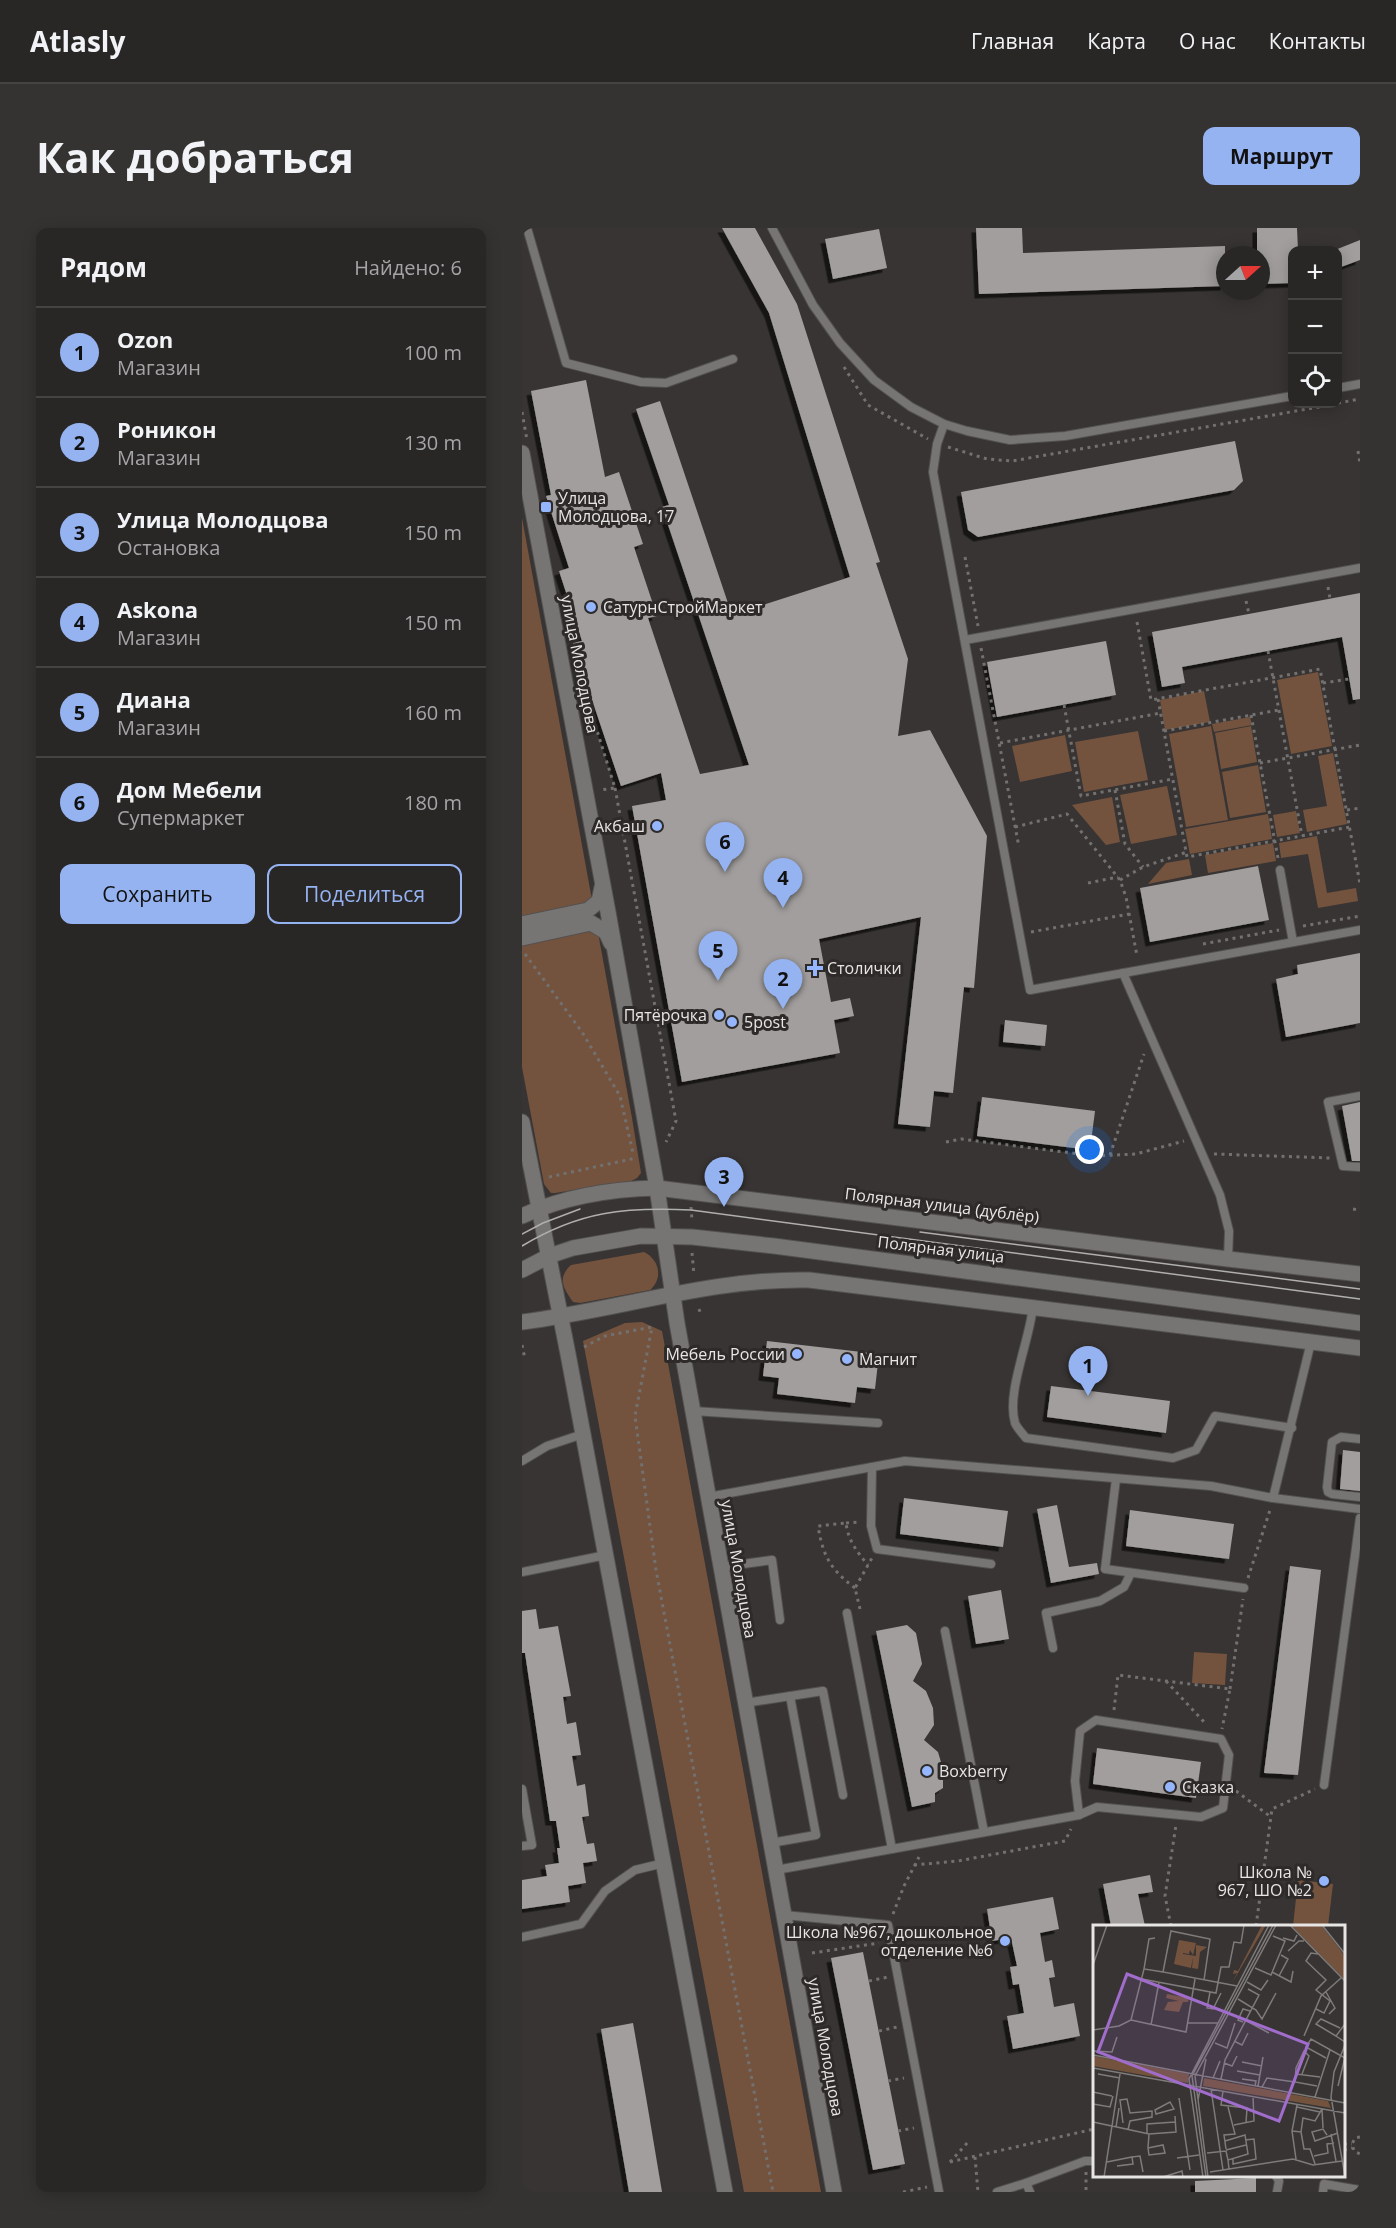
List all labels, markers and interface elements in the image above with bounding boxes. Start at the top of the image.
text: Atlasly [30,22,125,60]
text: Главная [971,27,1054,55]
text: Карта [1087,27,1146,55]
text: О нас [1179,27,1236,55]
text: Контакты [1269,27,1366,55]
button: Маршрут [1203,127,1360,185]
text: Как добраться [36,128,354,185]
north arrow [1216,246,1270,300]
map controls [1288,246,1342,408]
button: + [1288,246,1342,300]
text: Рядом [60,249,147,285]
text: Найдено: 6 [354,254,462,281]
button: − [1288,300,1342,354]
text: Ozon [117,324,173,354]
text: 1 [74,339,85,366]
text: 100 m [404,339,462,366]
text: Магазин [117,354,201,381]
button: locate [1288,354,1342,408]
text: Роникон [117,414,217,444]
text: 2 [74,429,85,456]
text: 130 m [404,429,462,456]
text: Магазин [117,444,201,471]
place label: Улица Молодцова, 17 [558,487,674,527]
marker: Улица Молодцова, 17 [539,500,553,514]
text: Улица Молодцова [117,504,328,534]
text: 3 [74,519,85,546]
text: 150 m [404,519,462,546]
text: Остановка [117,534,220,561]
street label: улица Молодцова [556,593,604,735]
text: Askona [117,594,198,624]
place label: СатурнСтройМаркет [603,596,763,618]
marker: СатурнСтройМаркет [584,600,598,614]
text: 4 [74,609,85,636]
text: 150 m [404,609,462,636]
text: Магазин [117,624,201,651]
text: Диана [117,684,191,714]
text: 5 [74,699,85,726]
text: 160 m [404,699,462,726]
text: Магазин [117,714,201,741]
text: Дом Мебели [117,774,262,804]
text: 6 [74,789,85,816]
text: 180 m [404,789,462,816]
text: Супермаркет [117,804,244,831]
place label: Акбаш [594,815,645,837]
marker: Акбаш [650,819,664,833]
pin: 6 [706,822,744,872]
pin: 4 [764,858,802,908]
button: Сохранить [60,864,255,924]
button: Поделиться [267,864,462,924]
pin: 5 [698,932,738,981]
place label: Столички [827,957,902,979]
pin: 2 [764,960,802,1009]
marker: Столички [808,961,822,975]
place label: Пятёрочка [624,1004,707,1026]
marker: Пятёрочка [712,1008,726,1022]
place label: 5post [744,1011,786,1033]
marker: 5post [725,1015,739,1029]
your location [1075,1135,1104,1164]
pin: 3 [704,1158,744,1207]
street label: Полярная улица (дублёр) [844,1182,1041,1228]
street label: Полярная улица [876,1230,1006,1268]
place label: Мебель России [665,1343,785,1365]
pin: 1 [1068,1346,1108,1396]
marker: Мебель России [790,1347,804,1361]
place label: Магнит [859,1348,917,1370]
marker: Магнит [840,1352,854,1366]
street label: улица Молодцова [716,1498,762,1640]
place label: Boxberry [939,1760,1008,1782]
marker: Boxberry [920,1764,934,1778]
place label: Сказка [1182,1776,1234,1798]
marker: Сказка [1163,1780,1177,1794]
place label: Школа № 967, ШО №2 [1218,1861,1312,1901]
marker: Школа № 967, ШО №2 [1317,1874,1331,1888]
place label: Школа №967, дошкольное отделение №6 [786,1921,993,1961]
inset map [1093,1925,1345,2177]
marker: Школа №967, дошкольное отделение №6 [998,1934,1012,1948]
street label: улица Молодцова [803,1976,849,2118]

